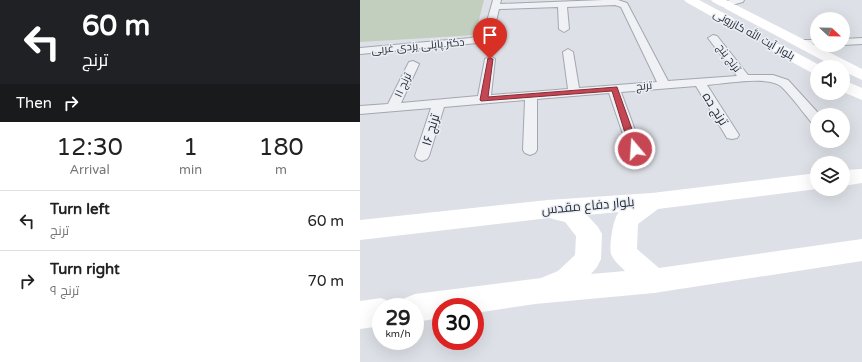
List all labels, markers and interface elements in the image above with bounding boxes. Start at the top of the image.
street label: بلوار آیت الله کازرونی [711,5,798,63]
text: 60 m [82,9,150,43]
north arrow [810,12,850,52]
map controls [810,12,850,196]
icon: left [16,16,68,68]
pin [473,18,507,59]
icon: arrive [479,24,501,46]
street label: دکتر پاپلی یزدی غربی [371,35,465,57]
street label: ترنج پنج [713,41,744,75]
text: ترنج [82,49,108,71]
button: sound [810,60,850,100]
street label: ترنج ۱۱ [392,71,415,100]
street label: ترنج [635,79,653,94]
street label: ترنج ده [699,89,732,129]
icon: right [60,92,82,114]
text: Then [16,94,52,112]
button: search [810,108,850,148]
street label: ترنج ۱۶ [419,112,444,148]
position arrow [614,128,656,170]
text: 12:30 [56,133,123,162]
text: 1 [183,133,198,162]
text: 180 [258,133,304,162]
button: layers [810,156,850,196]
text: Arrival [69,162,110,178]
text: min [179,162,202,178]
text: m [275,162,287,178]
street label: بلوار دفاع مقدس [541,194,635,218]
text: Turn left [50,200,110,218]
icon: left [16,210,38,232]
text: 60 m [307,212,344,230]
text: ترنج [50,223,69,239]
text: Turn right [50,260,120,278]
icon: right [16,270,38,292]
text: 70 m [307,272,344,290]
text: ترنج ۹ [50,283,79,299]
speed limit sign: 30 [432,298,484,350]
text: 29 [385,307,411,331]
text: km/h [385,328,411,340]

